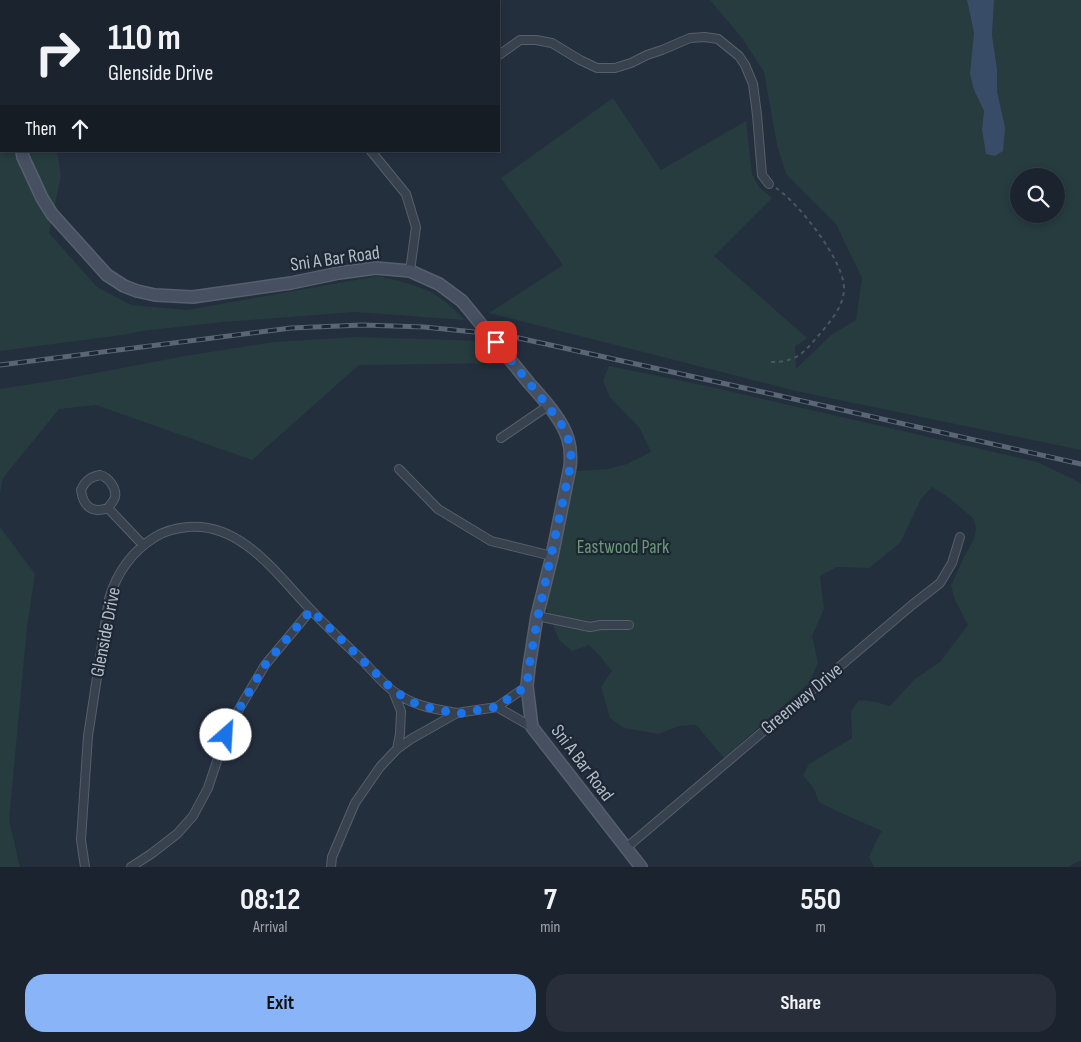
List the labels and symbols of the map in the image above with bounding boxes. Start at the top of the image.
street label: Sni A Bar Road [289,241,381,277]
pin [475,321,517,363]
park label: Eastwood Park [577,536,670,559]
street label: Glenside Drive [86,585,126,679]
street label: Greenway Drive [757,658,847,740]
position arrow [199,708,251,760]
street label: Sni A Bar Road [546,720,618,806]

